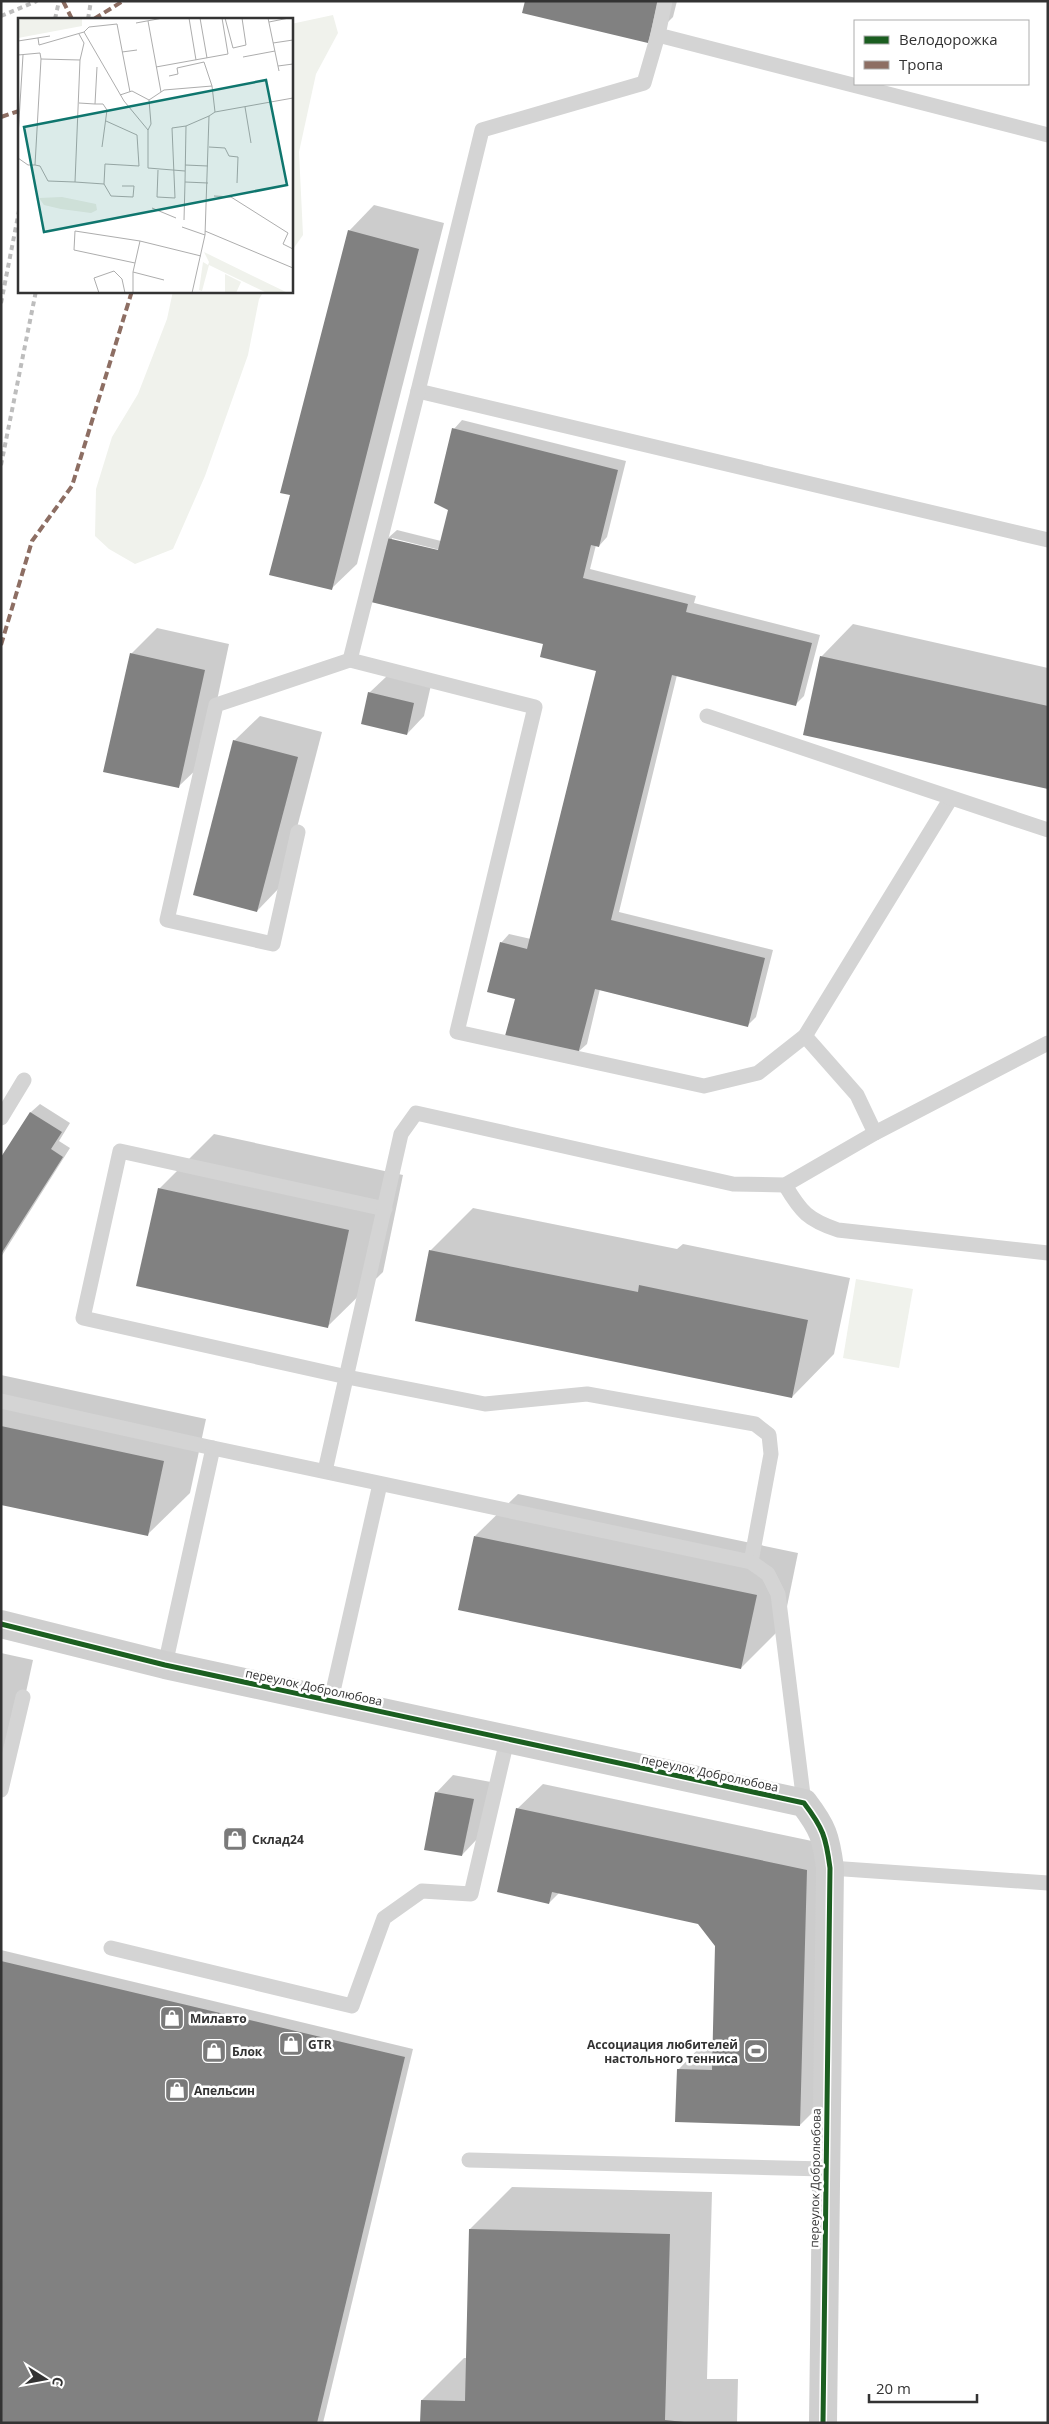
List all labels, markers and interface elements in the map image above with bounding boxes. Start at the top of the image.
inset map [18,18,292,292]
legend [854,20,1029,85]
text: Велодорожка [899,29,998,49]
text: Тропа [899,54,943,74]
street label: переулок Добролюбова [244,1664,384,1710]
street label: переулок Добролюбова [640,1750,780,1796]
shop icon: Склад24 [222,1826,248,1852]
place label: Склад24 [252,1831,304,1848]
shop icon: Милавто [159,2005,185,2031]
place label: Милавто [190,2010,247,2027]
shop icon: GTR [278,2031,304,2057]
place label: GTR [308,2036,332,2053]
place label: Ассоциация любителей настольного тенниса [587,2036,738,2067]
shop icon: Блок [201,2038,227,2064]
sports icon: Ассоциация любителей настольного тенниса [743,2038,769,2064]
place label: Блок [232,2043,263,2060]
shop icon: Апельсин [164,2077,190,2103]
place label: Апельсин [194,2082,255,2099]
street label: переулок Добролюбова [805,2108,825,2248]
north arrow [20,2354,70,2404]
scale bar [869,2372,976,2404]
text: С [48,2375,68,2388]
text: 20 m [876,2378,911,2398]

